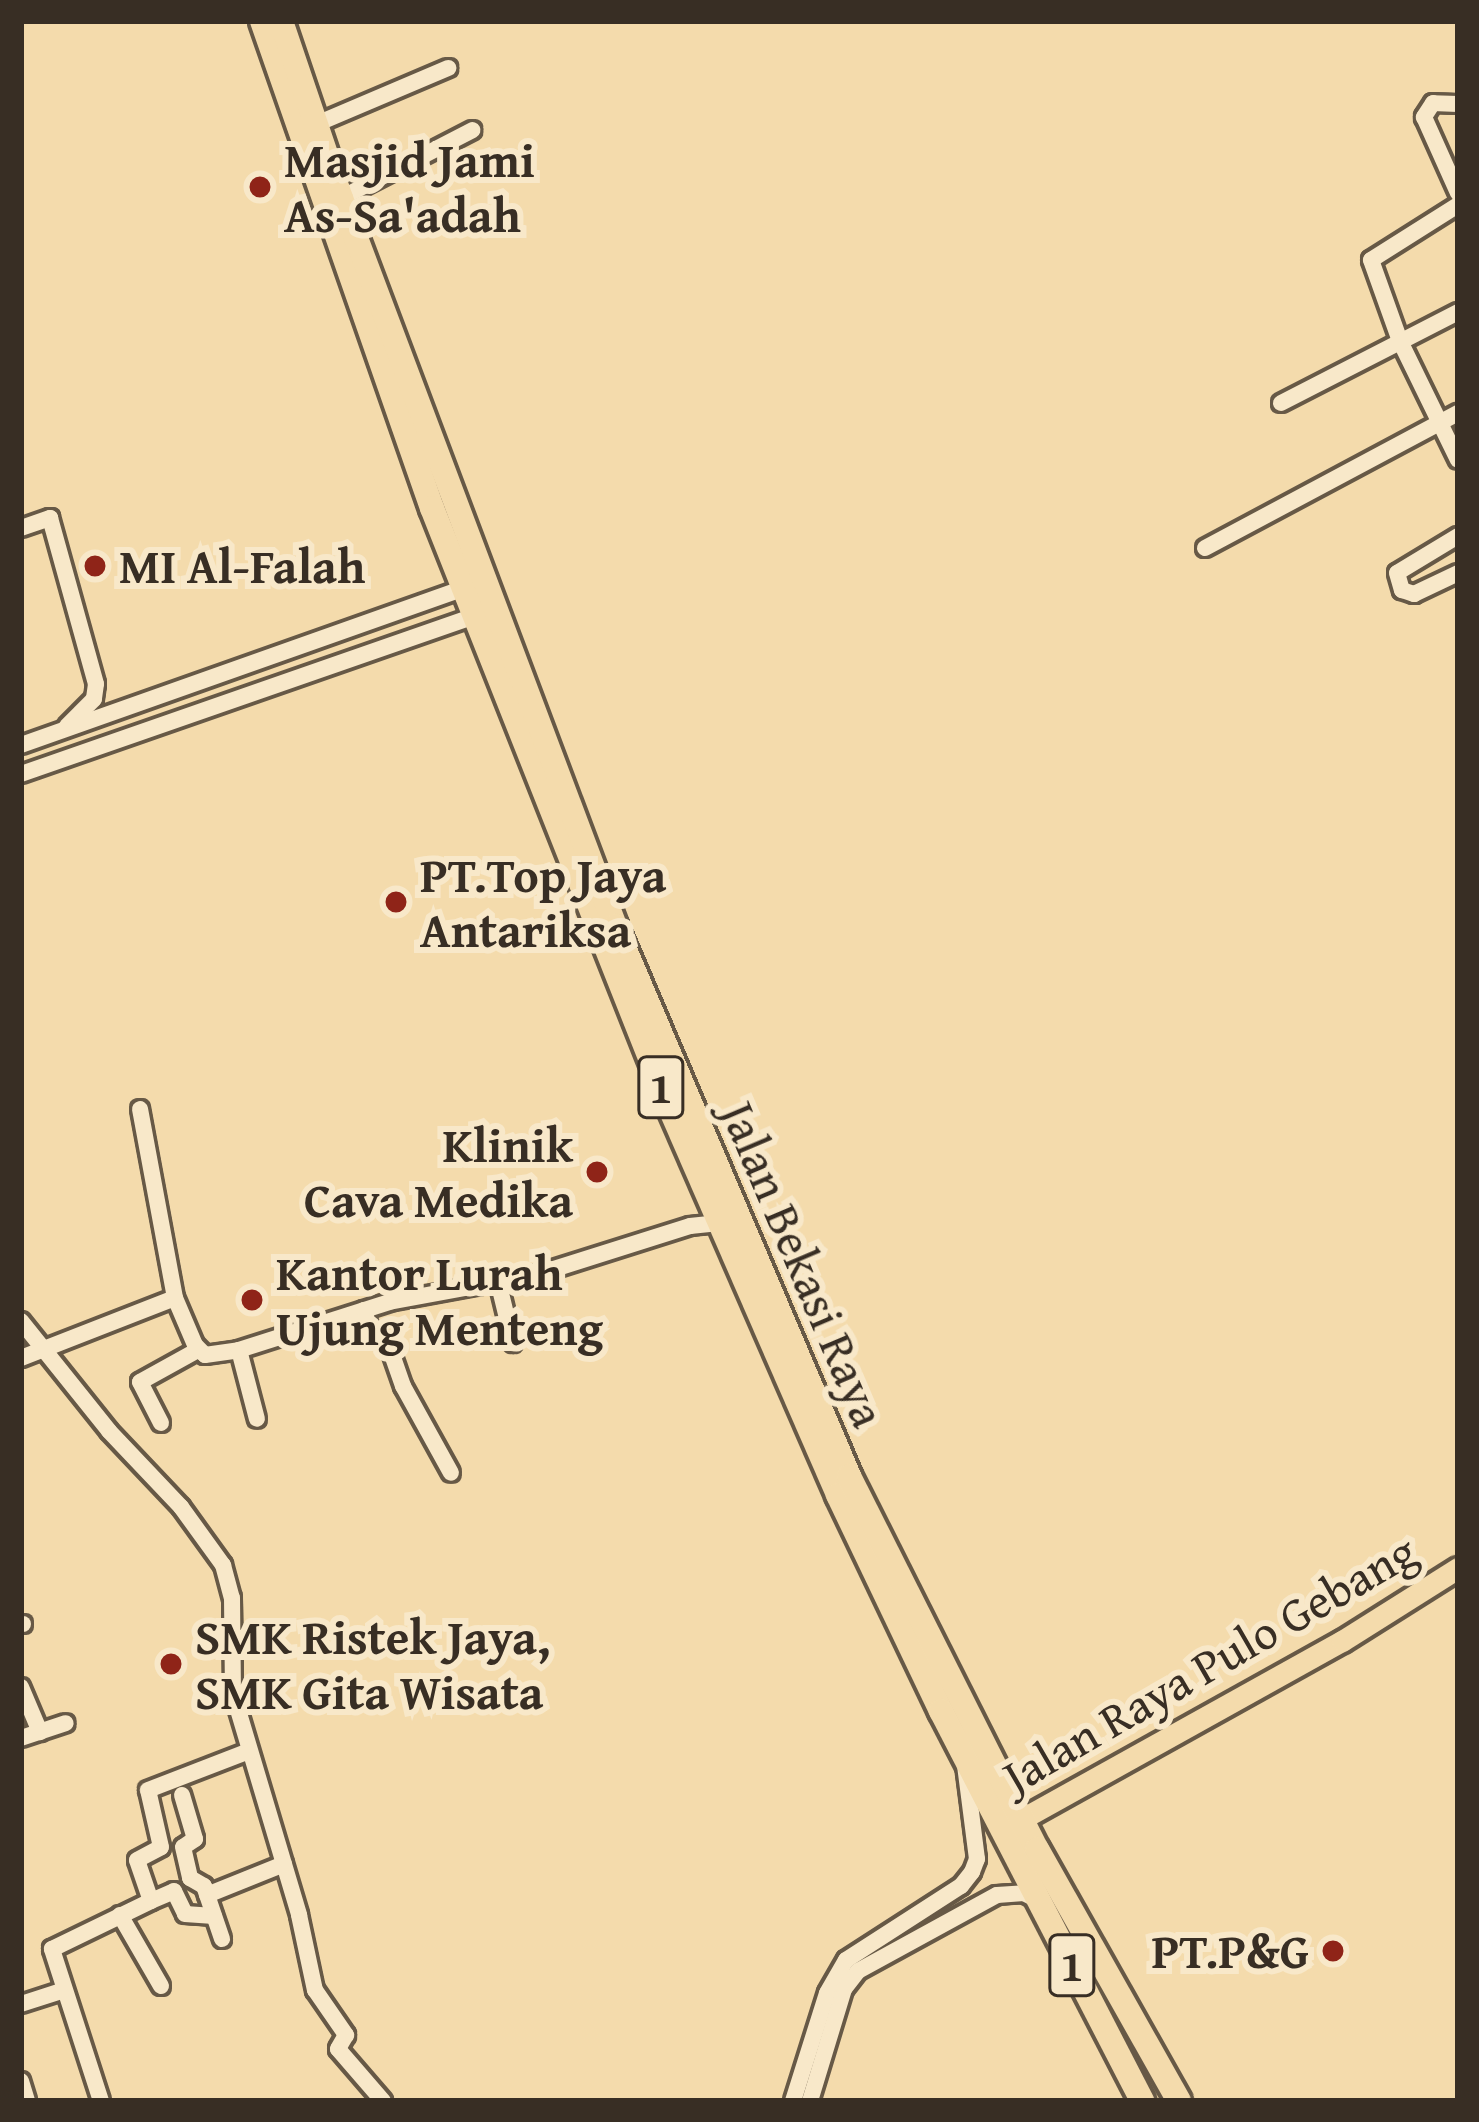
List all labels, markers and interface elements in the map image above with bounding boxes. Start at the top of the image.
place label: Masjid Jami As-Sa'adah [284,130,535,243]
marker: Masjid Jami As-Sa'adah [247,174,273,200]
place label: MI Al-Falah [119,537,365,595]
marker: MI Al-Falah [82,553,108,579]
place label: PT.Top Jaya Antariksa [420,845,666,958]
marker: PT.Top Jaya Antariksa [383,889,409,915]
road number: 1 [637,1048,685,1126]
street label: Jalan Bekasi Raya [710,1093,898,1435]
place label: Klinik Cava Medika [304,1115,573,1228]
marker: Klinik Cava Medika [584,1159,610,1185]
place label: Kantor Lurah Ujung Menteng [276,1243,603,1356]
marker: Kantor Lurah Ujung Menteng [239,1287,265,1313]
street label: Jalan Raya Pulo Gebang [992,1521,1426,1805]
place label: SMK Ristek Jaya, SMK Gita Wisata [195,1607,550,1720]
marker: SMK Ristek Jaya, SMK Gita Wisata [158,1651,184,1677]
place label: PT.P&G [1152,1922,1309,1980]
road number: 1 [1048,1926,1096,2004]
marker: PT.P&G [1320,1938,1346,1964]

